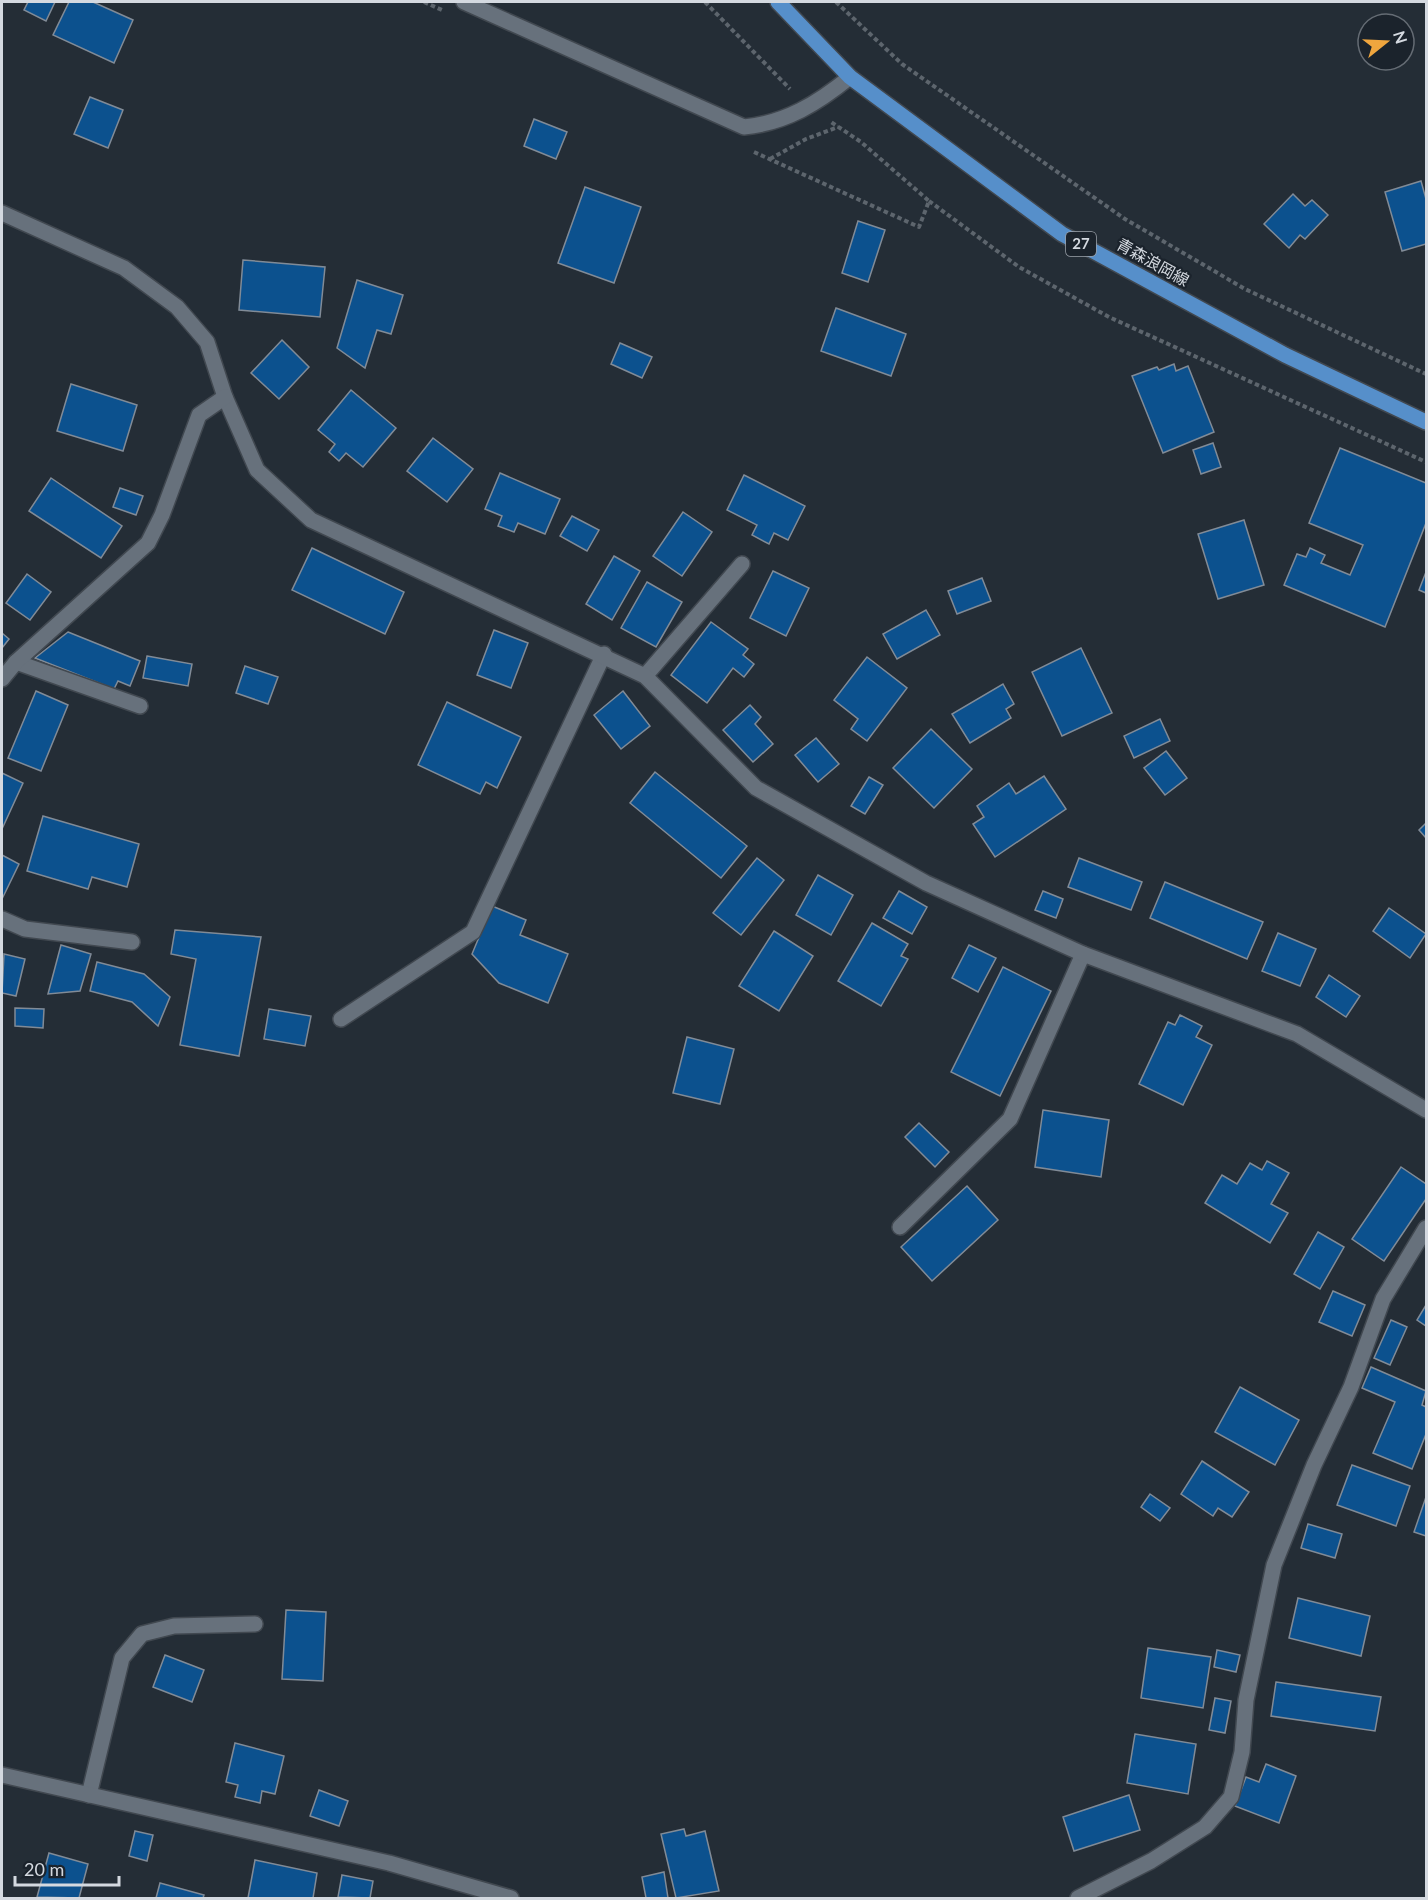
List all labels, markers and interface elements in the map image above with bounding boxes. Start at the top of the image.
north arrow [1356,12,1416,72]
text: N [1390,28,1412,46]
road number: 27 [1066,232,1096,256]
street label: 青森浪岡線 [1114,234,1193,289]
scale bar [15,1849,118,1887]
text: 20 m [24,1858,64,1880]

